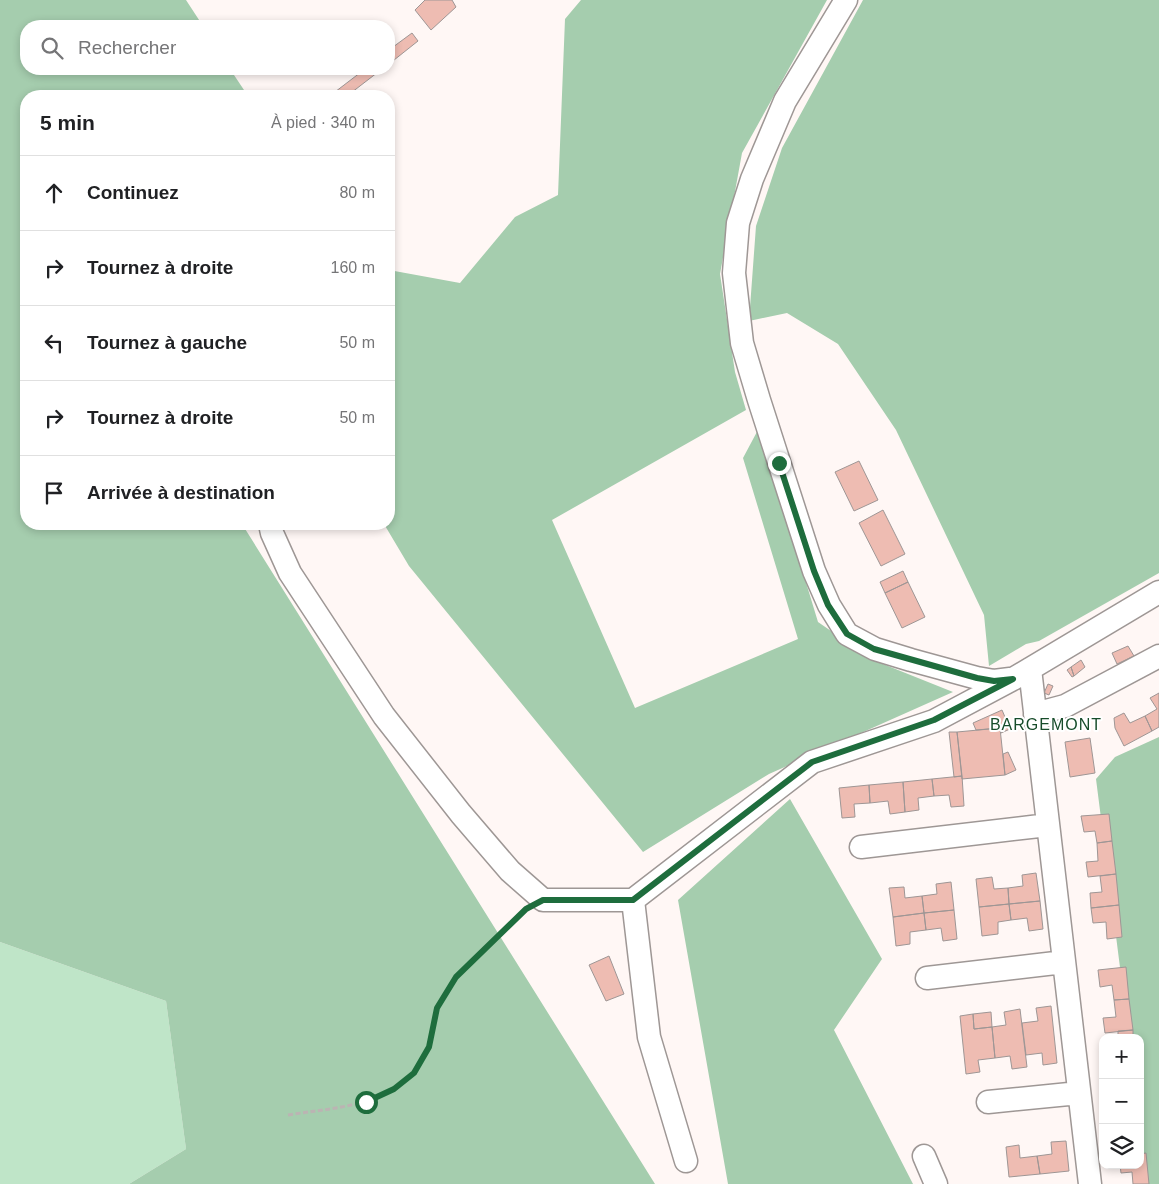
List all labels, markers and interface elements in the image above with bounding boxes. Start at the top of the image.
search box [20,20,395,75]
icon: search [38,34,66,62]
text: Rechercher [78,37,176,58]
text: 5 min [40,111,95,134]
text: À pied · 340 m [271,114,375,131]
icon: ahead [40,179,68,207]
text: Continuez [87,182,179,203]
text: 80 m [339,184,375,201]
icon: right [40,254,68,282]
text: Tournez à droite [87,257,233,278]
text: 160 m [331,259,375,276]
icon: left [40,329,68,357]
text: Tournez à gauche [87,332,247,353]
text: 50 m [339,334,375,351]
icon: right [40,404,68,432]
text: Tournez à droite [87,407,233,428]
text: 50 m [339,409,375,426]
route end [768,452,791,475]
icon: arrive [40,479,68,507]
text: Arrivée à destination [87,482,275,503]
district label: BARGEMONT [990,716,1102,733]
map controls [1099,1034,1144,1169]
button: + [1099,1034,1144,1079]
button: − [1099,1079,1144,1124]
route start [355,1091,378,1114]
button: layers [1099,1124,1144,1169]

